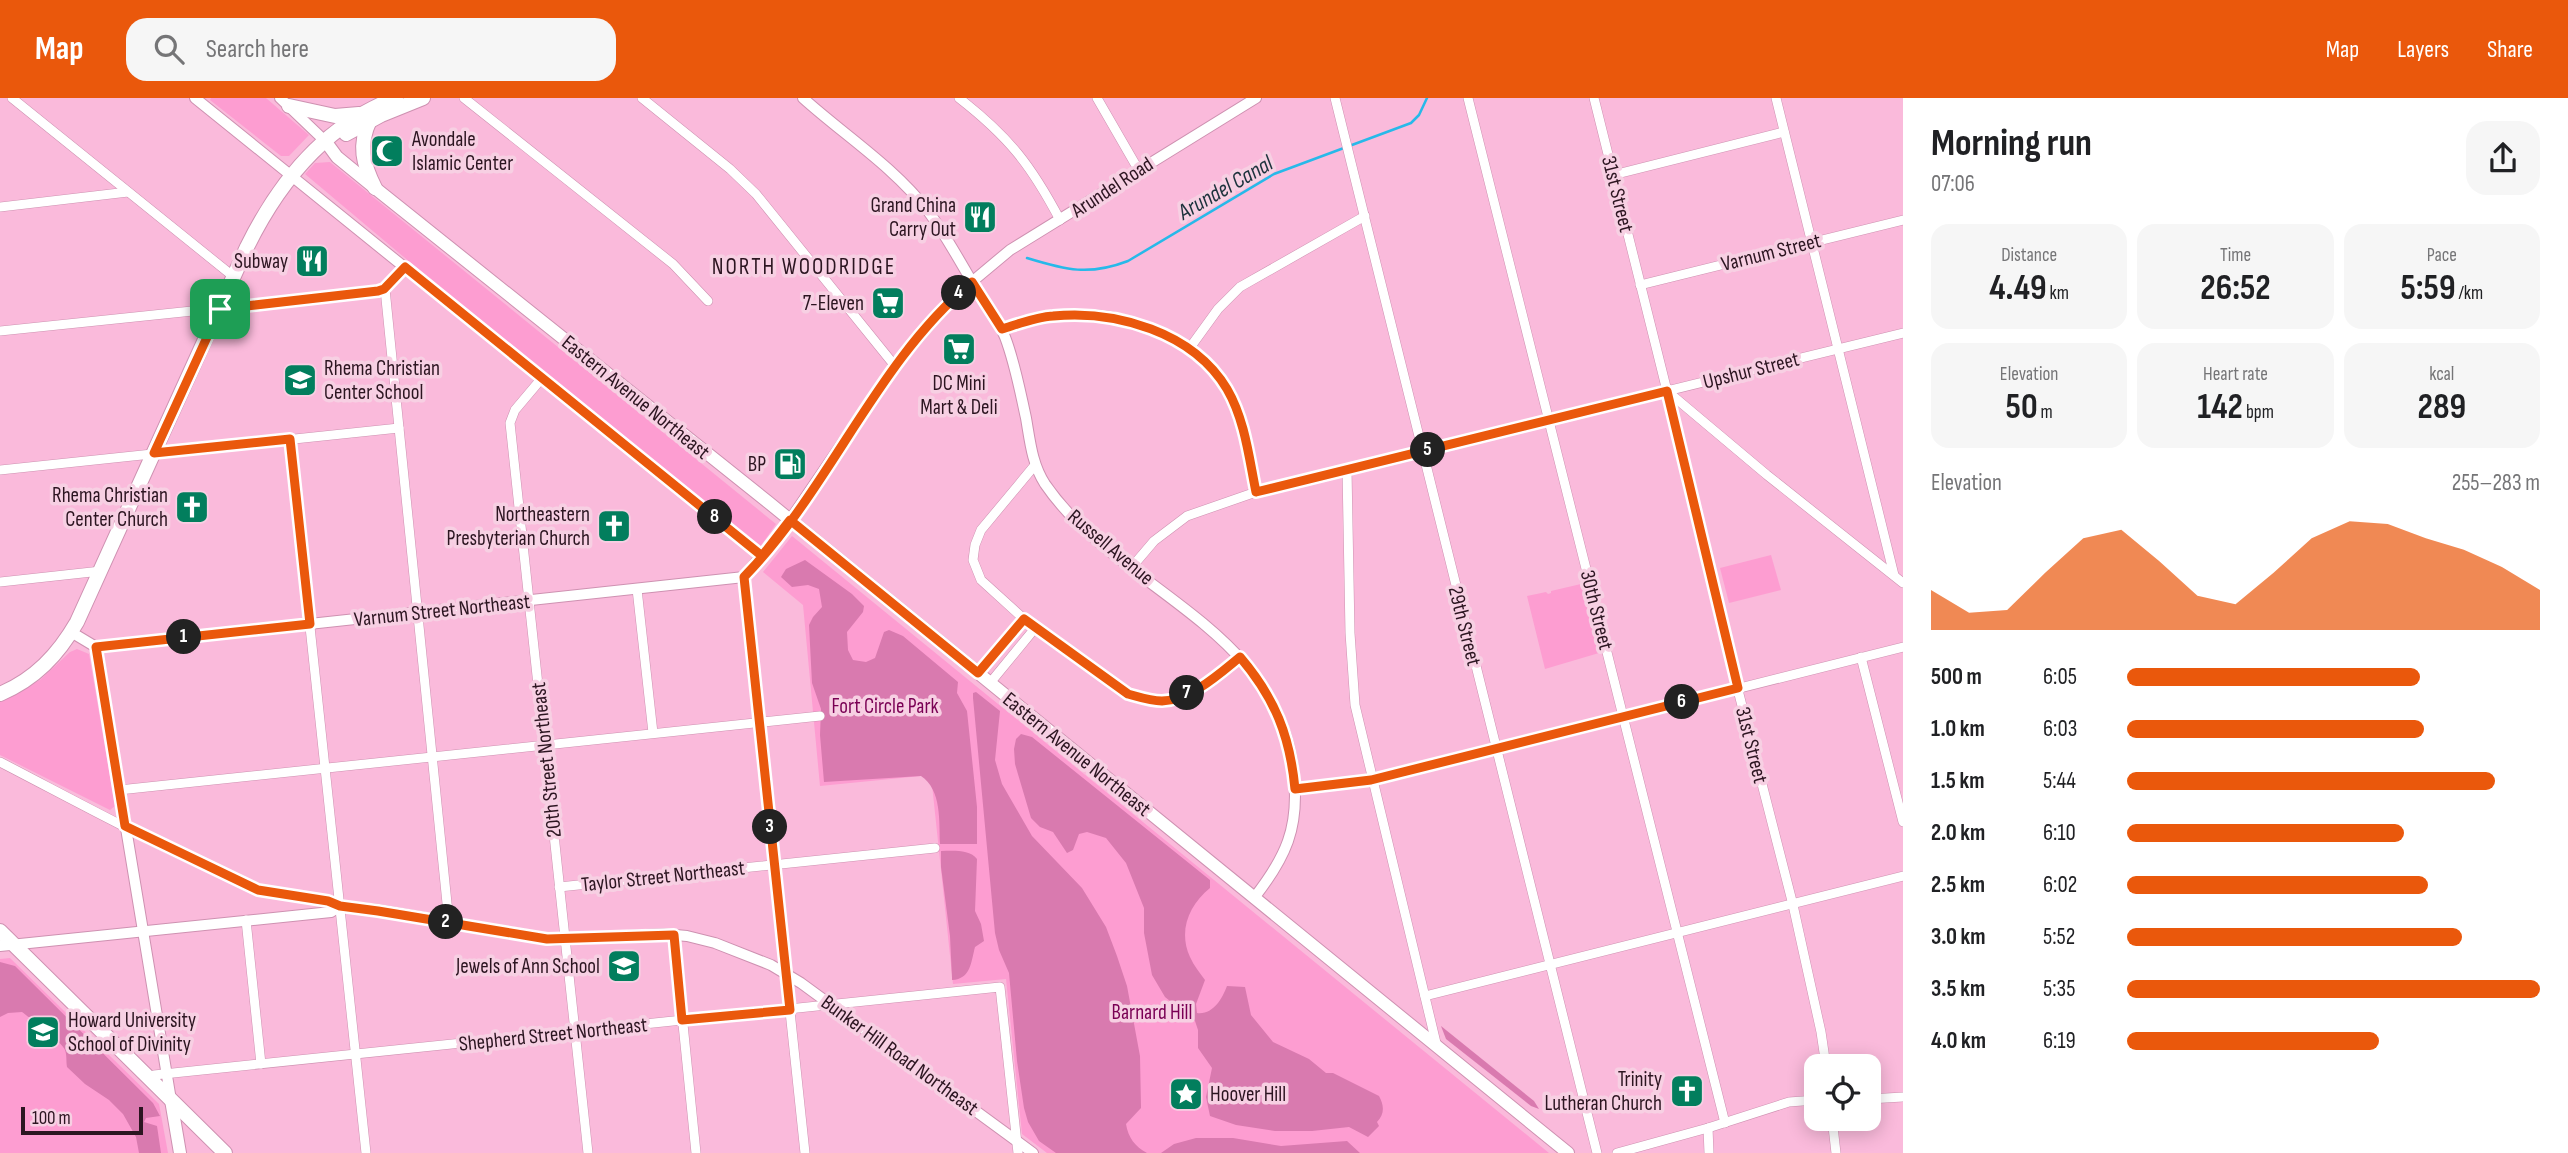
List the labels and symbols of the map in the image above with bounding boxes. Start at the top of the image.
place label: Avondale Islamic Center [411,127,513,176]
mosque icon: Avondale Islamic Center [368,132,406,170]
water label: Arundel Canal [1172,149,1279,227]
street label: Arundel Road [1066,152,1158,224]
street label: 31st Street [1596,153,1639,235]
place label: Grand China Carry Out [870,193,956,242]
restaurant icon: Grand China Carry Out [961,198,999,236]
street label: Varnum Street [1719,228,1824,277]
restaurant icon: Subway [293,242,331,280]
place label: Subway [234,249,288,274]
district label: NORTH WOODRIDGE [712,253,896,281]
pin: 4 [942,276,976,310]
pin [190,279,250,339]
supermarket icon: 7-Eleven [869,284,907,322]
place label: 7-Eleven [803,291,864,316]
street label: Eastern Avenue Northeast [557,330,715,465]
supermarket icon: DC Mini Mart & Deli [940,330,978,368]
street label: Upshur Street [1701,346,1802,394]
place label: Rhema Christian Center School [324,356,440,405]
school or university icon: Rhema Christian Center School [281,361,319,399]
place label: DC Mini Mart & Deli [920,371,998,420]
pin: 5 [1410,432,1446,468]
fuel station icon: BP [771,445,809,483]
place label: BP [748,452,766,477]
place label: Rhema Christian Center Church [52,483,168,532]
church icon: Rhema Christian Center Church [173,488,211,526]
pin: 8 [698,500,732,534]
place label: Northeastern Presbyterian Church [447,502,590,551]
street label: Russell Avenue [1063,504,1159,590]
church icon: Northeastern Presbyterian Church [595,507,633,545]
street label: 30th Street [1575,568,1618,653]
street label: 29th Street [1443,584,1486,669]
street label: Varnum Street Northeast [353,589,531,632]
pin: 1 [166,620,202,654]
pin: 7 [1170,676,1204,710]
street label: 20th Street Northeast [526,681,567,839]
pin: 6 [1664,684,1700,720]
street label: Eastern Avenue Northeast [998,687,1156,822]
park label: Fort Circle Park [832,694,939,719]
street label: 31st Street [1730,704,1773,786]
pin: 3 [752,810,788,844]
street label: Taylor Street Northeast [580,855,746,898]
pin: 2 [428,904,464,940]
school or university icon: Jewels of Ann School [605,947,643,985]
place label: Jewels of Ann School [455,954,600,979]
street label: Bunker Hill Road Northeast [816,990,983,1121]
park label: Barnard Hill [1112,1000,1192,1025]
place label: Howard University School of Divinity [68,1008,196,1057]
street label: Shepherd Street Northeast [457,1012,649,1057]
school or university icon: Howard University School of Divinity [24,1013,62,1051]
place label: Trinity Lutheran Church [1544,1067,1662,1116]
church icon: Trinity Lutheran Church [1668,1072,1706,1110]
place icon: Hoover Hill [1167,1075,1205,1113]
place label: Hoover Hill [1210,1082,1286,1107]
scale bar [21,1104,144,1136]

